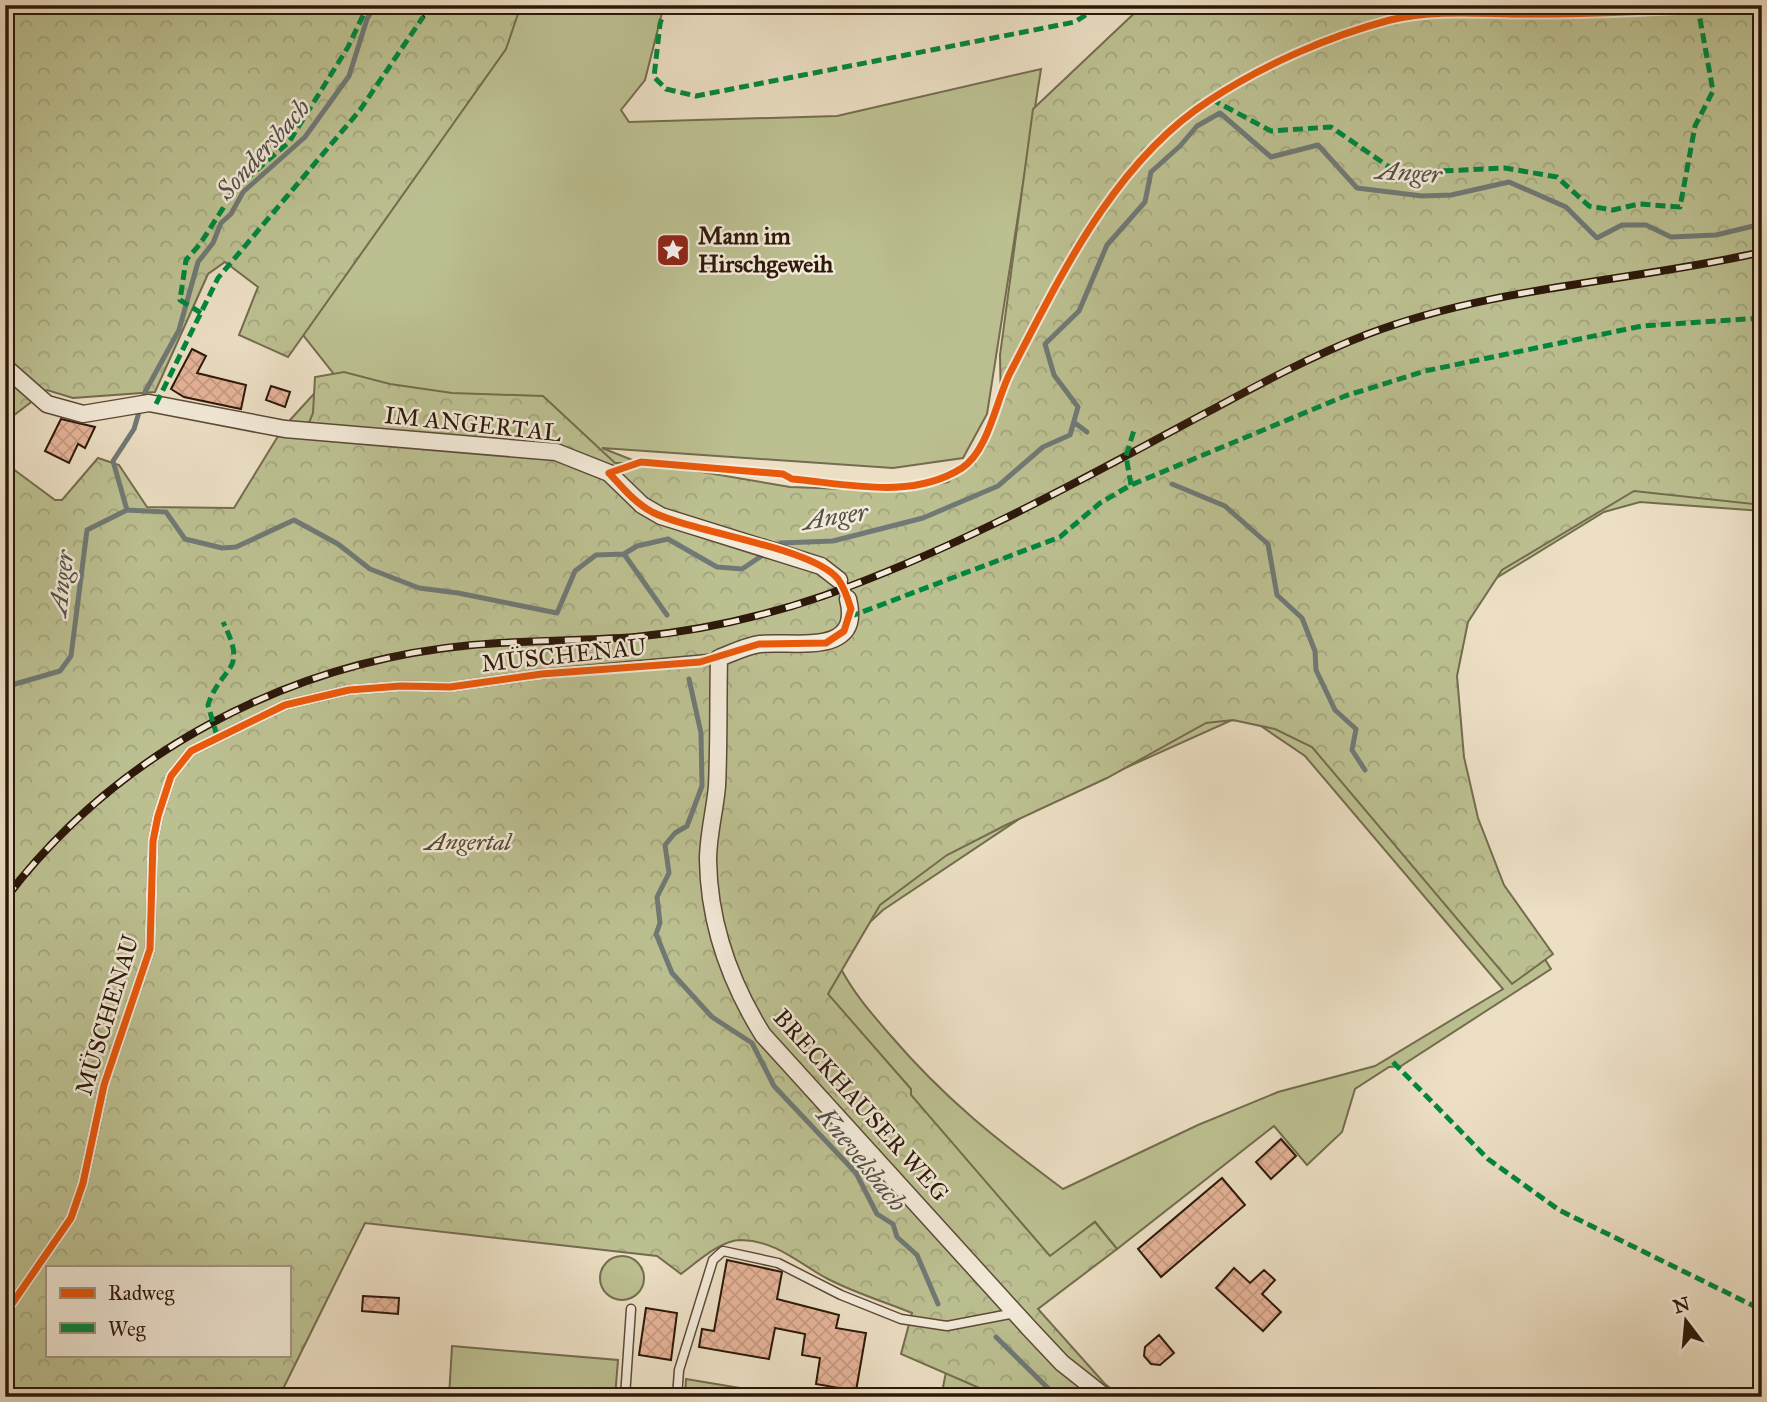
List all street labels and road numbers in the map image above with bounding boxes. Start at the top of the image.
street label: IM ANGERTAL [383,400,563,448]
street label: MÜSCHENAU [480,631,648,679]
street label: MÜSCHENAU [68,931,146,1099]
street label: BRECKHAUSER WEG [767,1003,955,1207]

